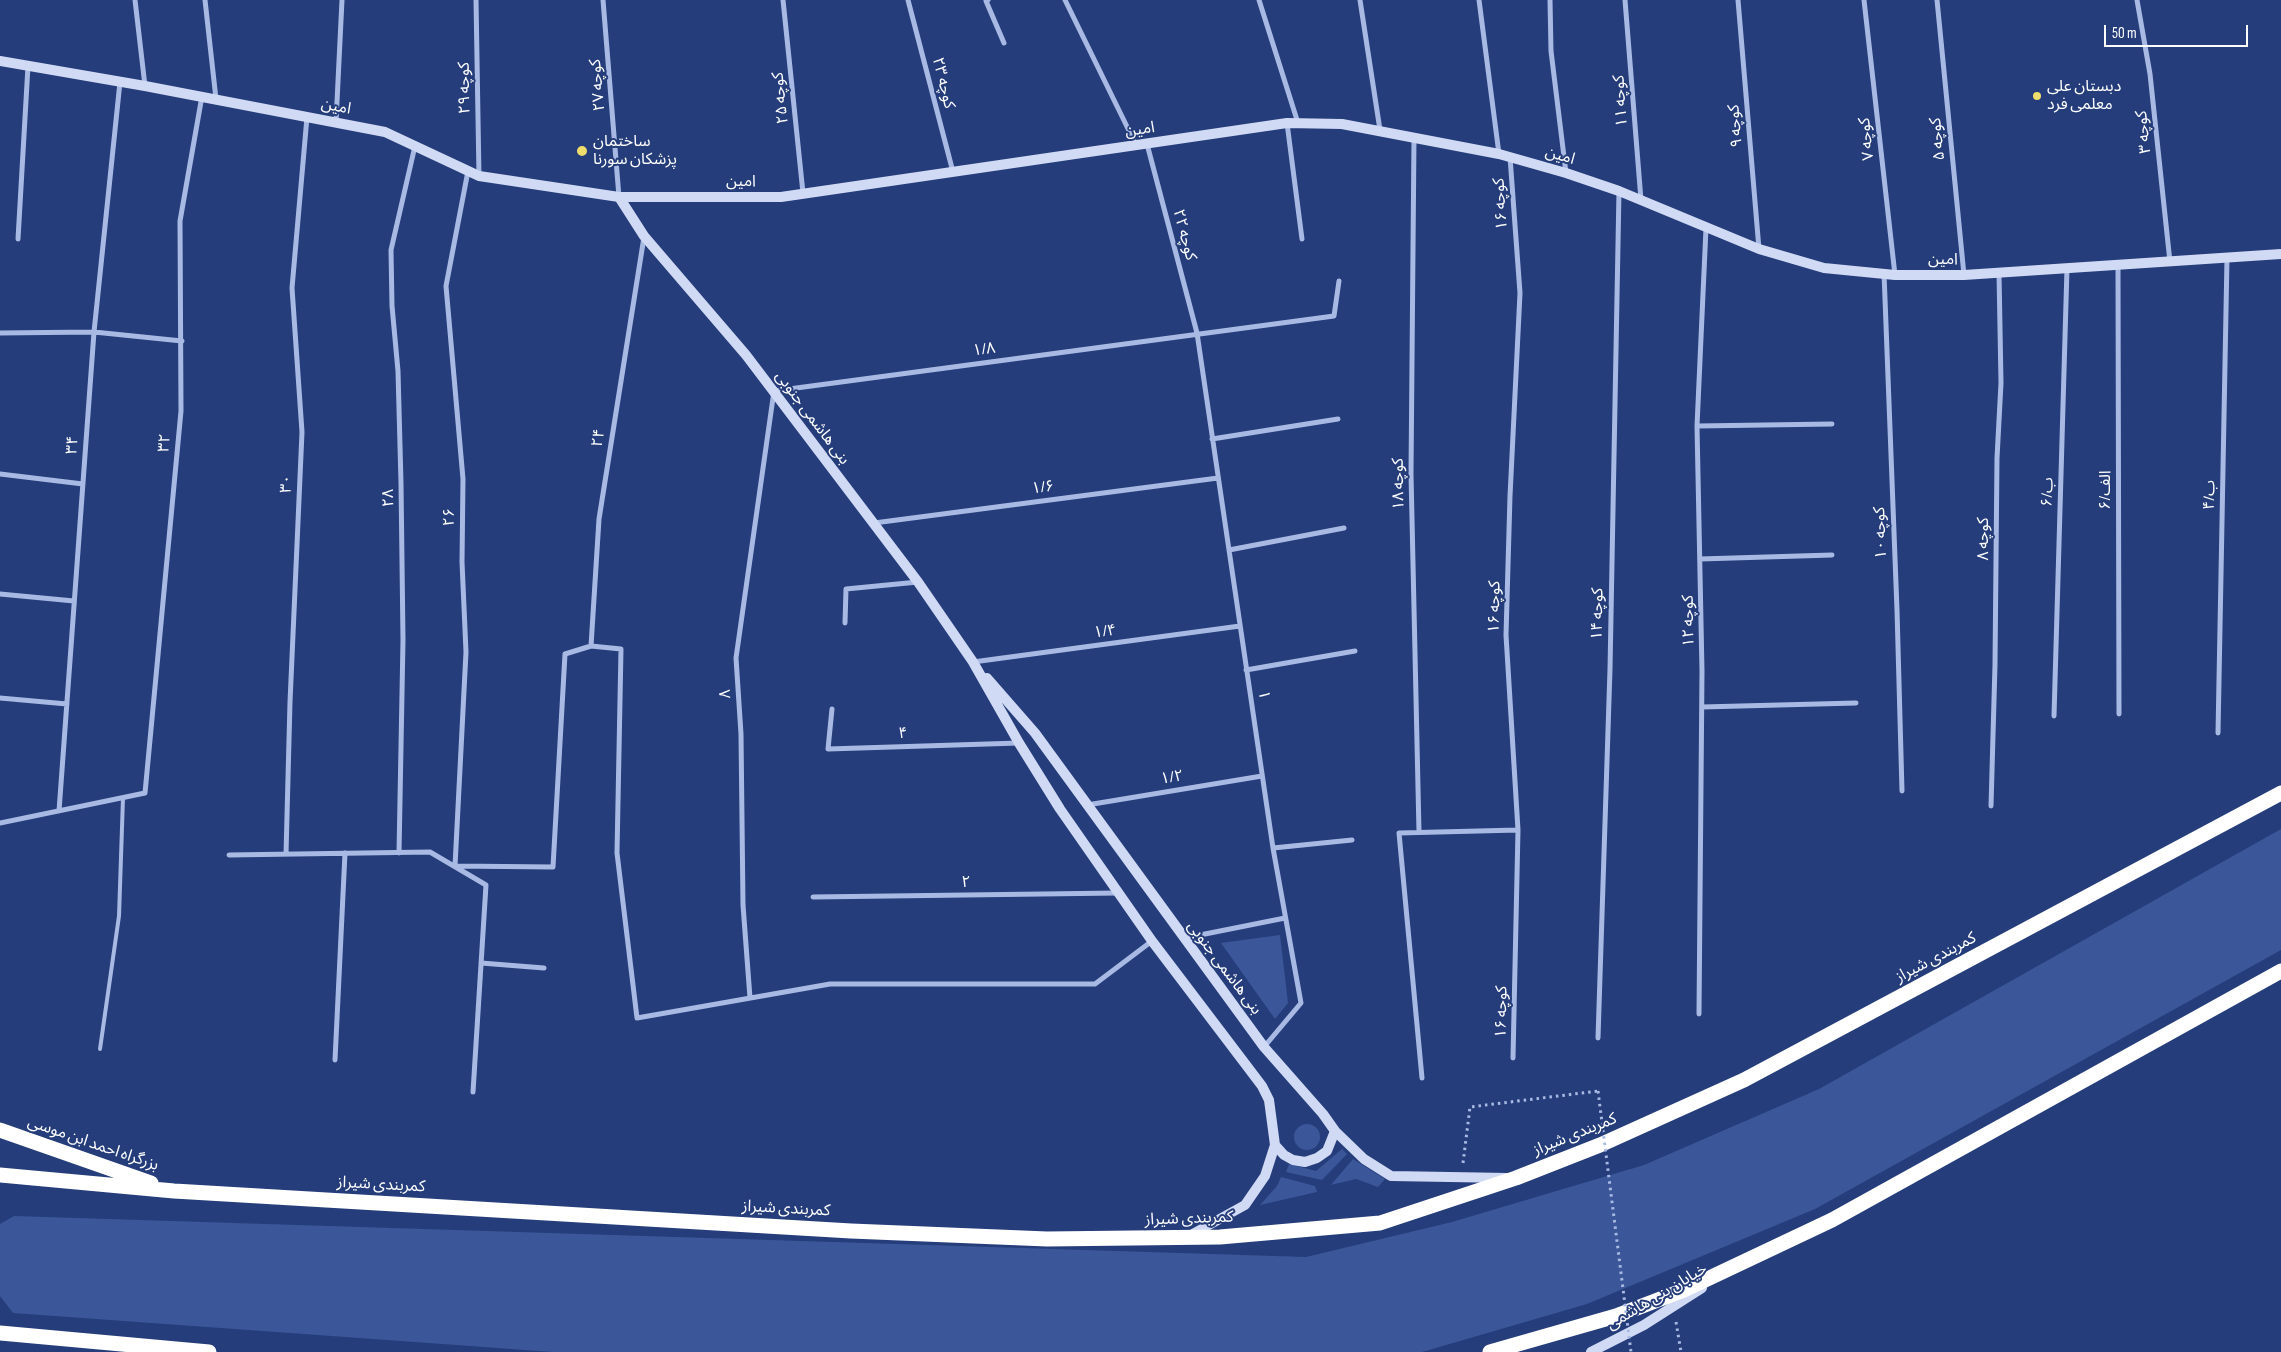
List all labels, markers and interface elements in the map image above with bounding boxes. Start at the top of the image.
scale bar [2106,15,2250,47]
text: 50 m [2112,24,2137,43]
street label: کوچه ۲۳ [927,55,959,111]
street label: کوچه ۲۷ [586,58,610,112]
street label: کوچه ۲۹ [455,62,475,114]
street label: کوچه ۲۵ [769,71,793,125]
street label: کوچه ۱۱ [1610,74,1632,128]
place label: دبستان علی معلمی فرد [2047,77,2121,115]
marker: دبستان علی معلمی فرد [2031,90,2043,102]
street label: امین [320,95,352,119]
street label: کوچه ۹ [1725,104,1747,148]
street label: کوچه ۳ [2132,110,2156,154]
street label: کوچه ۷ [1855,117,1879,161]
street label: کوچه ۵ [1926,117,1950,161]
street label: امین [1124,118,1156,142]
place label: ساختمان پزشکان سورنا [593,132,677,170]
street label: امین [1543,142,1577,170]
marker: ساختمان پزشکان سورنا [575,144,589,158]
street label: امین [726,172,756,192]
street label: کوچه ۱۶ [1490,177,1512,231]
street label: کوچه ۲۲ [1168,207,1200,263]
street label: امین [1928,250,1958,270]
street label: ۱/۸ [971,339,997,361]
street label: بنی هاشمی جنوبی [770,367,854,469]
street label: ۲۴ [588,427,610,449]
street label: ۳۲ [155,433,175,453]
street label: ۳۴ [63,435,83,455]
street label: کوچه ۱۸ [1389,458,1409,510]
street label: ۶/الف [2096,470,2116,510]
street label: ۳۰ [277,474,297,494]
street label: ۱/۶ [1030,477,1056,499]
street label: ب/۶ [2038,477,2058,507]
street label: ۴/ب [2200,480,2220,510]
street label: ۲۸ [379,489,399,507]
street label: کوچه ۱۰ [1870,507,1892,559]
street label: ۲۶ [440,508,460,526]
street label: کوچه ۸ [1974,517,1994,561]
street label: کوچه ۱۶ [1485,581,1505,633]
street label: کوچه ۱۴ [1588,588,1608,640]
street label: کوچه ۱۲ [1679,595,1699,647]
street label: ۱/۴ [1092,621,1118,643]
street label: ۸ [716,689,736,699]
street label: ۱ [1253,689,1273,701]
street label: ۴ [898,724,908,744]
street label: ۱/۲ [1159,767,1185,789]
street label: ۲ [961,873,971,893]
street label: بنی هاشمی جنوبی [1182,917,1266,1019]
street label: کمربندی شیراز [1892,929,1980,987]
street label: کوچه ۱۶ [1492,986,1512,1038]
street label: کمربندی شیراز [1530,1109,1620,1161]
street label: بزرگراه احمد ابن موسی [25,1113,161,1175]
street label: کمربندی شیراز [336,1173,426,1197]
street label: کمربندی شیراز [741,1197,831,1221]
street label: کمربندی شیراز [1144,1208,1234,1230]
street label: خیابان بنی هاشمی [1603,1259,1711,1335]

